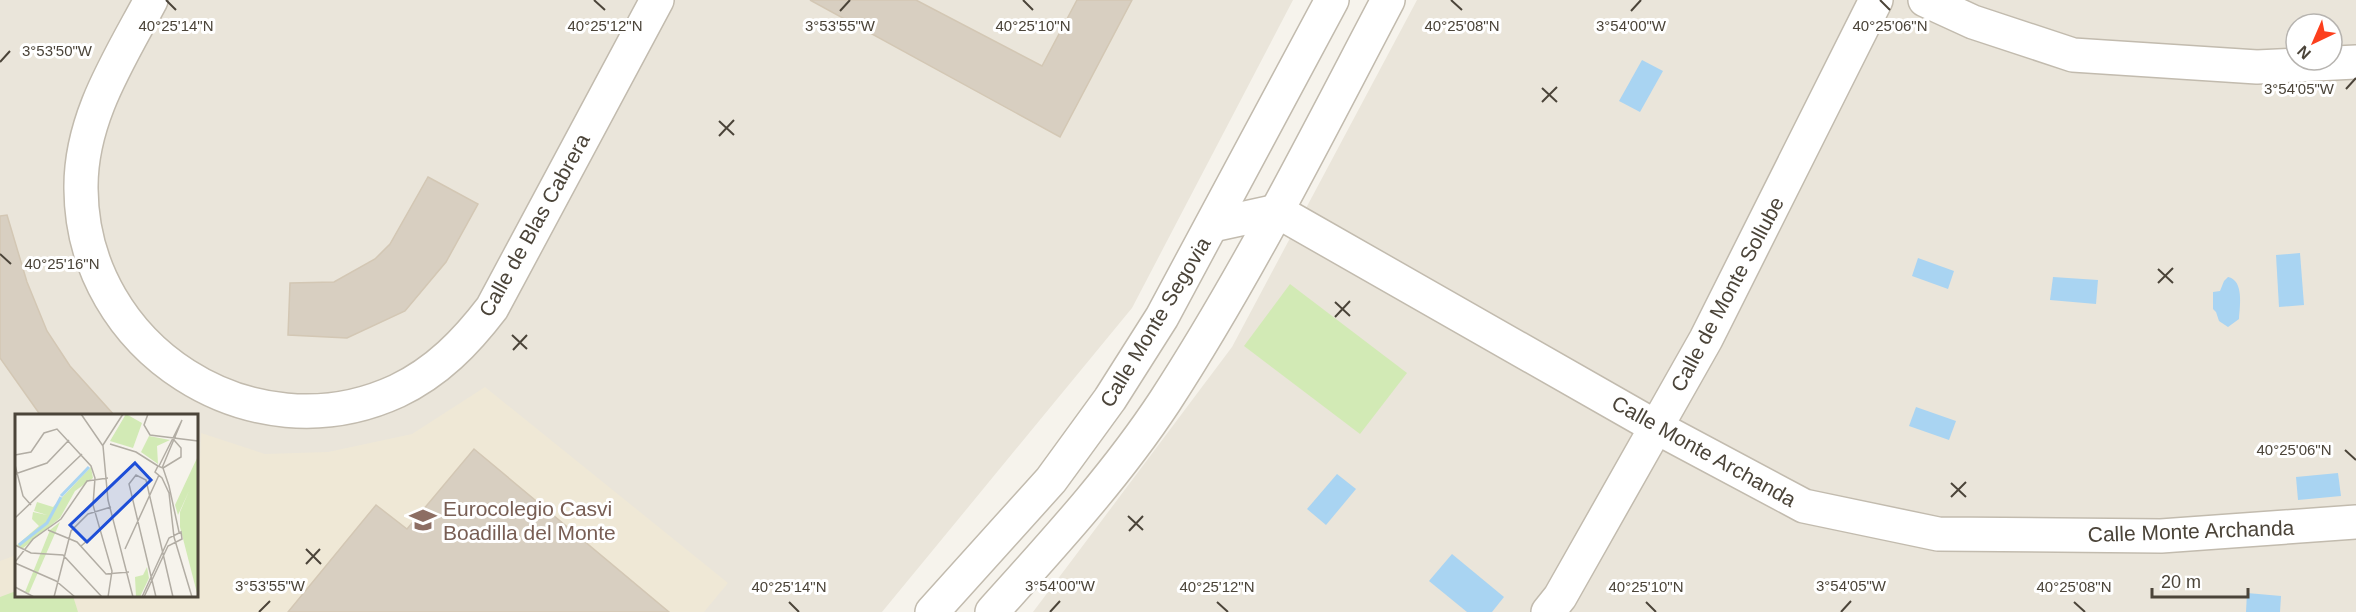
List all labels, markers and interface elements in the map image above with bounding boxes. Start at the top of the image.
north arrow [2284,12,2344,72]
text: 40°25'14"N [138,17,214,34]
text: 40°25'12"N [567,17,643,34]
text: 3°53'55"W [805,17,876,34]
text: 40°25'10"N [995,17,1071,34]
text: 40°25'08"N [1424,17,1500,34]
text: 3°54'00"W [1596,17,1667,34]
text: 40°25'06"N [1852,17,1928,34]
text: 3°53'50"W [22,42,93,59]
text: N [2294,42,2314,63]
text: 3°54'05"W [2264,80,2335,97]
street label: Calle de Blas Cabrera [474,129,594,320]
street label: Calle de Monte Sollube [1666,193,1788,395]
street label: Calle Monte Segovia [1095,233,1215,411]
text: 40°25'16"N [24,255,100,272]
street label: Calle Monte Archanda [1608,391,1800,511]
inset map [15,414,198,597]
text: 40°25'06"N [2256,441,2332,458]
place label: Eurocolegio Casvi Boadilla del Monte [443,497,616,544]
school or university icon: Eurocolegio Casvi Boadilla del Monte [408,505,438,535]
street label: Calle Monte Archanda [2087,516,2295,546]
scale bar [2152,561,2248,599]
text: 20 m [2161,572,2201,592]
text: 3°53'55"W [235,577,306,594]
text: 3°54'00"W [1025,577,1096,594]
text: 3°54'05"W [1816,577,1887,594]
text: 40°25'14"N [751,578,827,595]
text: 40°25'12"N [1179,578,1255,595]
text: 40°25'10"N [1608,578,1684,595]
text: 40°25'08"N [2036,578,2112,595]

